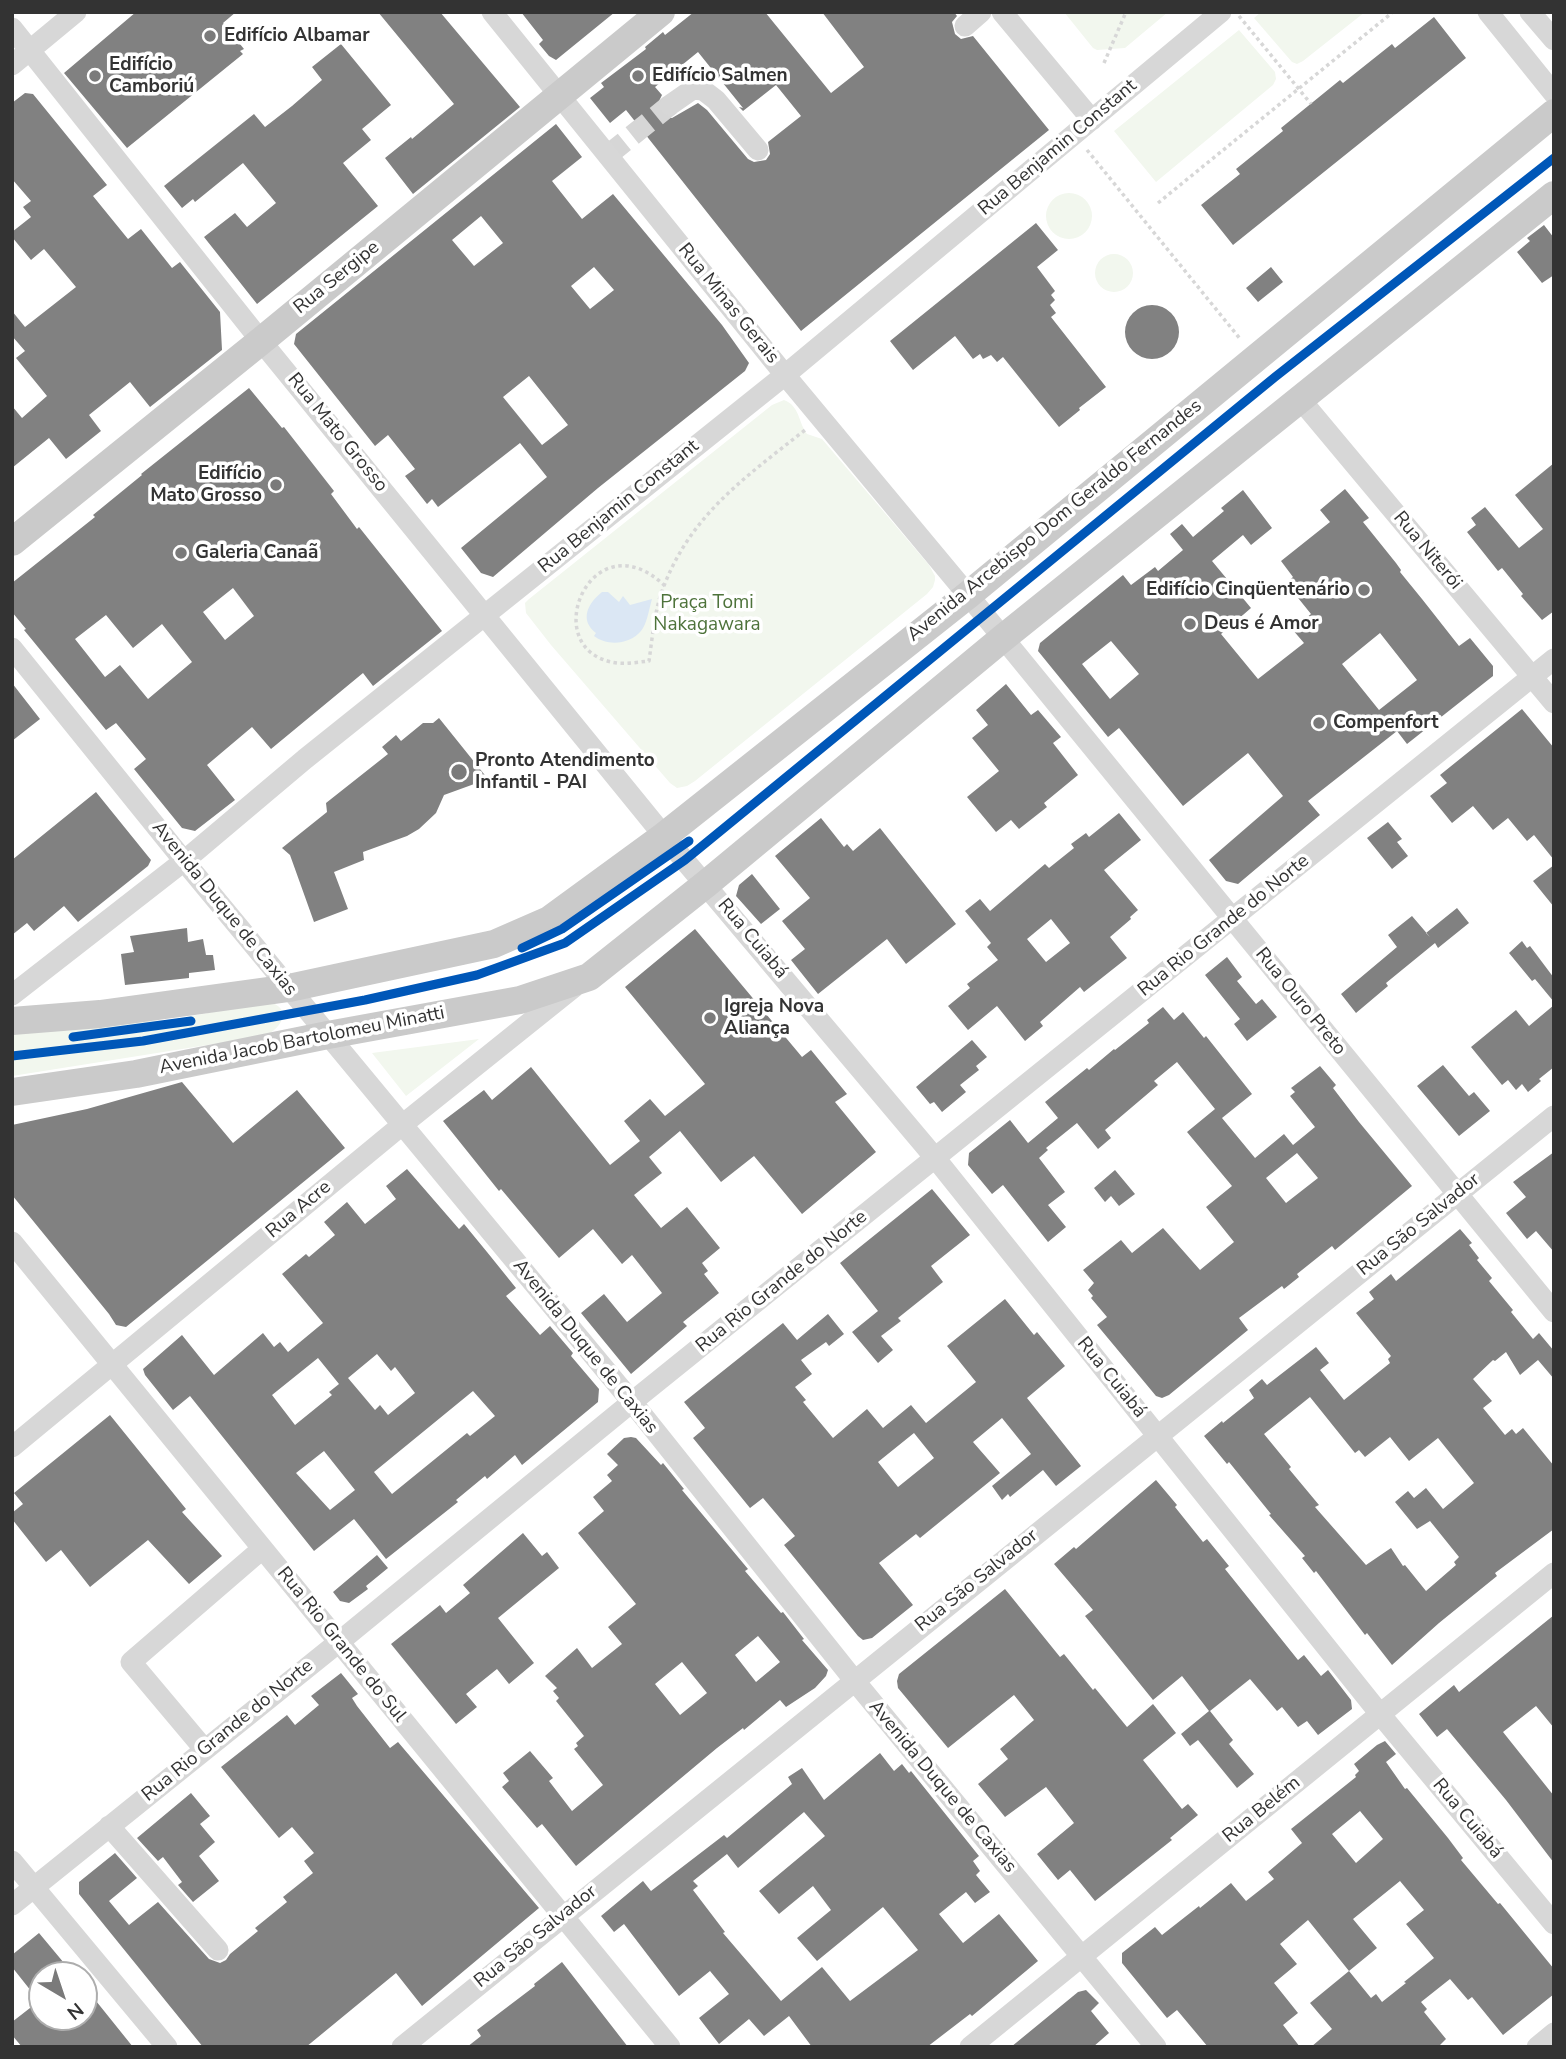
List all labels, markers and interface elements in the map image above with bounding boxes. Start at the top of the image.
place label: Edifício Albamar [224,25,370,47]
marker: Edifício Albamar [202,28,218,44]
place label: Edifício Camboriú [109,54,194,98]
place label: Edifício Salmen [652,65,788,87]
marker: Edifício Camboriú [87,68,103,84]
marker: Edifício Salmen [630,68,646,84]
street label: Rua Benjamin Constant [974,75,1142,221]
street label: Rua Sergipe [290,237,384,319]
street label: Rua Minas Gerais [673,239,783,369]
street label: Rua Mato Grosso [282,369,392,497]
street label: Avenida Arcebispo Dom Geraldo Fernandes [903,395,1207,647]
street label: Rua Benjamin Constant [534,435,704,579]
place label: Edifício Mato Grosso [150,463,262,507]
marker: Edifício Mato Grosso [268,477,284,493]
street label: Rua Niterói [1388,507,1466,595]
place label: Galeria Canaã [195,542,318,564]
marker: Galeria Canaã [173,545,189,561]
place label: Edifício Cinqüentenário [1146,579,1350,601]
marker: Edifício Cinqüentenário [1356,582,1372,598]
park label: Praça Tomi Nakagawara [653,592,761,636]
place label: Deus é Amor [1204,613,1319,635]
marker: Deus é Amor [1182,616,1198,632]
place label: Compenfort [1333,712,1439,734]
marker: Compenfort [1311,715,1327,731]
place label: Pronto Atendimento Infantil - PAI [475,750,655,794]
marker: Pronto Atendimento Infantil - PAI [449,762,469,782]
street label: Avenida Duque de Caxias [147,817,301,1001]
street label: Rua Rio Grande do Norte [1134,850,1314,1002]
street label: Rua Cuiabá [712,894,792,984]
street label: Rua Ouro Preto [1250,944,1350,1060]
place label: Igreja Nova Aliança [724,996,824,1040]
street label: Avenida Jacob Bartolomeu Minatti [157,1002,447,1080]
marker: Igreja Nova Aliança [702,1010,718,1026]
street label: Rua São Salvador [1353,1169,1485,1281]
street label: Rua Acre [262,1176,336,1244]
street label: Rua Rio Grande do Norte [692,1206,872,1358]
street label: Avenida Duque de Caxias [508,1255,662,1439]
street label: Rua Cuiabá [1072,1333,1150,1423]
street label: Rua São Salvador [911,1525,1043,1637]
street label: Rua Rio Grande do Sul [271,1563,411,1727]
street label: Rua Rio Grande do Norte [138,1655,318,1807]
street label: Avenida Duque de Caxias [863,1696,1021,1878]
street label: Rua Belém [1219,1772,1305,1848]
street label: Rua Cuiabá [1427,1774,1507,1864]
street label: Rua São Salvador [470,1881,602,1993]
north arrow [28,1961,98,2031]
text: N [61,1996,89,2025]

